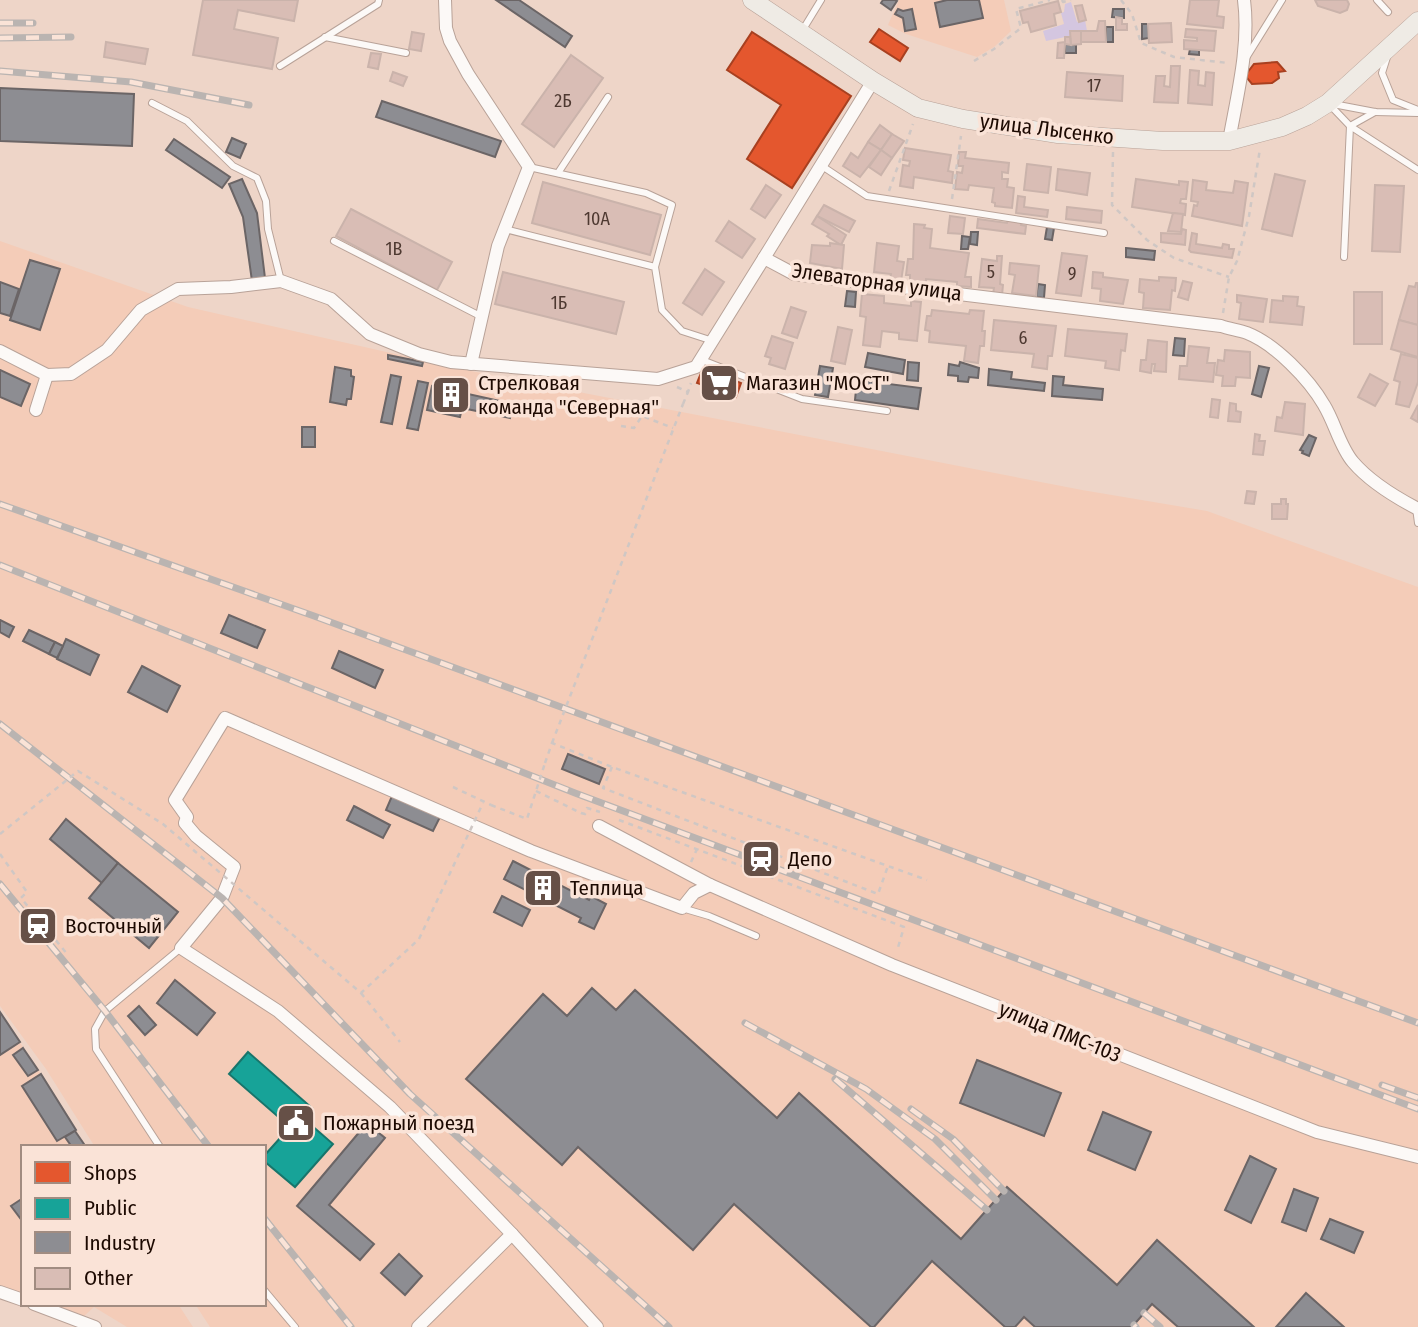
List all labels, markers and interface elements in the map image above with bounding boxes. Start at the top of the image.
house number: 17 [1087,75,1101,97]
house number: 2Б [554,90,572,112]
street label: улица Лысенко [979,108,1115,150]
house number: 10А [584,208,610,230]
house number: 1В [386,238,403,260]
street label: Элеваторная улица [791,257,963,307]
house number: 5 [987,261,995,283]
house number: 9 [1068,263,1076,285]
house number: 1Б [551,292,567,314]
house number: 6 [1019,327,1028,349]
supermarket icon: Магазин "МОСТ" [698,362,740,404]
place label: Стрелковая команда "Северная" [478,370,659,420]
place label: Магазин "МОСТ" [746,370,890,396]
building icon: Стрелковая команда "Северная" [430,374,472,416]
station icon: Депо [740,838,782,880]
place label: Депо [787,846,832,872]
building icon: Теплица [522,867,564,909]
place label: Теплица [570,875,644,901]
station icon: Восточный [17,905,59,947]
place label: Восточный [65,913,162,939]
street label: улица ПМС-103 [995,996,1125,1068]
public building icon: Пожарный поезд [275,1102,317,1144]
place label: Пожарный поезд [323,1110,474,1136]
legend [21,1145,266,1306]
text: Shops [84,1160,137,1186]
text: Public [84,1195,136,1221]
text: Industry [84,1230,156,1256]
text: Other [84,1265,133,1291]

